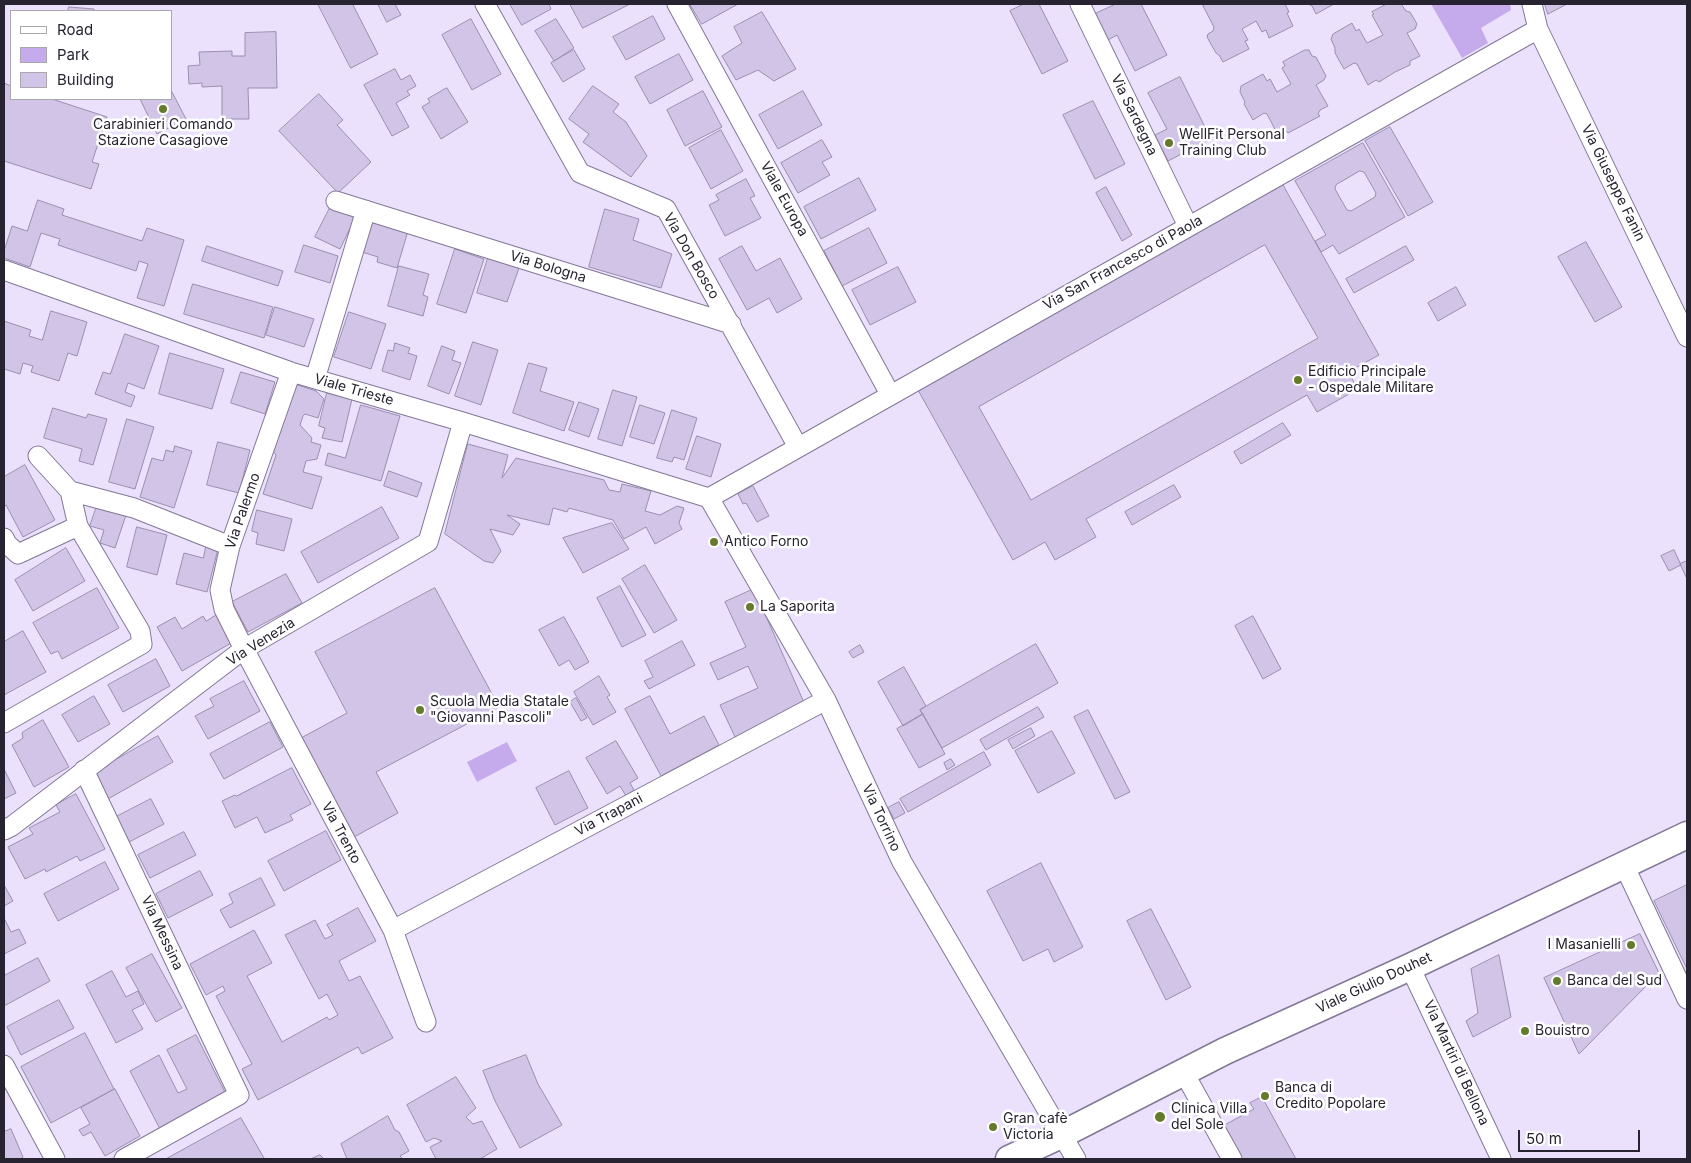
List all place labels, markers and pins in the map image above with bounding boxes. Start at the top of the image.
marker: Carabinieri Comando Stazione Casagiove [157,103,169,115]
place label: Carabinieri Comando Stazione Casagiove [93,117,233,150]
place label: WellFit Personal Training Club [1179,127,1285,160]
marker: WellFit Personal Training Club [1163,137,1175,149]
place label: Edificio Principale - Ospedale Militare [1308,364,1434,397]
marker: Edificio Principale - Ospedale Militare [1292,374,1304,386]
place label: Antico Forno [724,534,808,550]
marker: Antico Forno [708,536,720,548]
place label: La Saporita [760,599,835,615]
marker: La Saporita [744,601,756,613]
place label: Scuola Media Statale "Giovanni Pascoli" [430,694,569,726]
marker: Scuola Media Statale "Giovanni Pascoli" [414,704,426,716]
place label: I Masanielli [1548,937,1621,953]
marker: I Masanielli [1625,939,1637,951]
place label: Banca del Sud [1567,973,1662,989]
marker: Banca del Sud [1551,975,1563,987]
place label: Bouistro [1535,1023,1590,1039]
marker: Bouistro [1519,1025,1531,1037]
place label: Banca di Credito Popolare [1275,1080,1386,1112]
marker: Banca di Credito Popolare [1259,1090,1271,1102]
place label: Clinica Villa del Sole [1171,1101,1247,1134]
marker: Clinica Villa del Sole [1153,1110,1167,1124]
place label: Gran cafè Victoria [1003,1111,1068,1144]
marker: Gran cafè Victoria [987,1121,999,1133]

